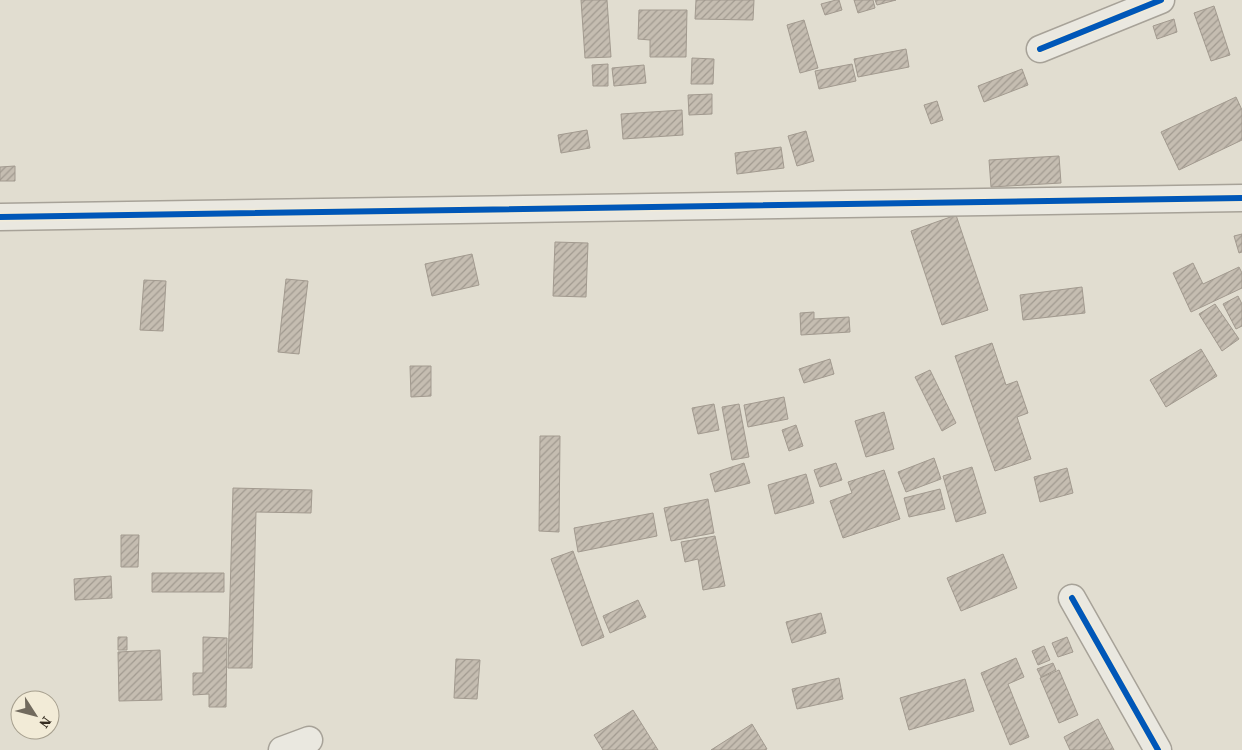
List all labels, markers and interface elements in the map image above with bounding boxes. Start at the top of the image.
north arrow [10,690,60,740]
text: N [34,713,57,733]

